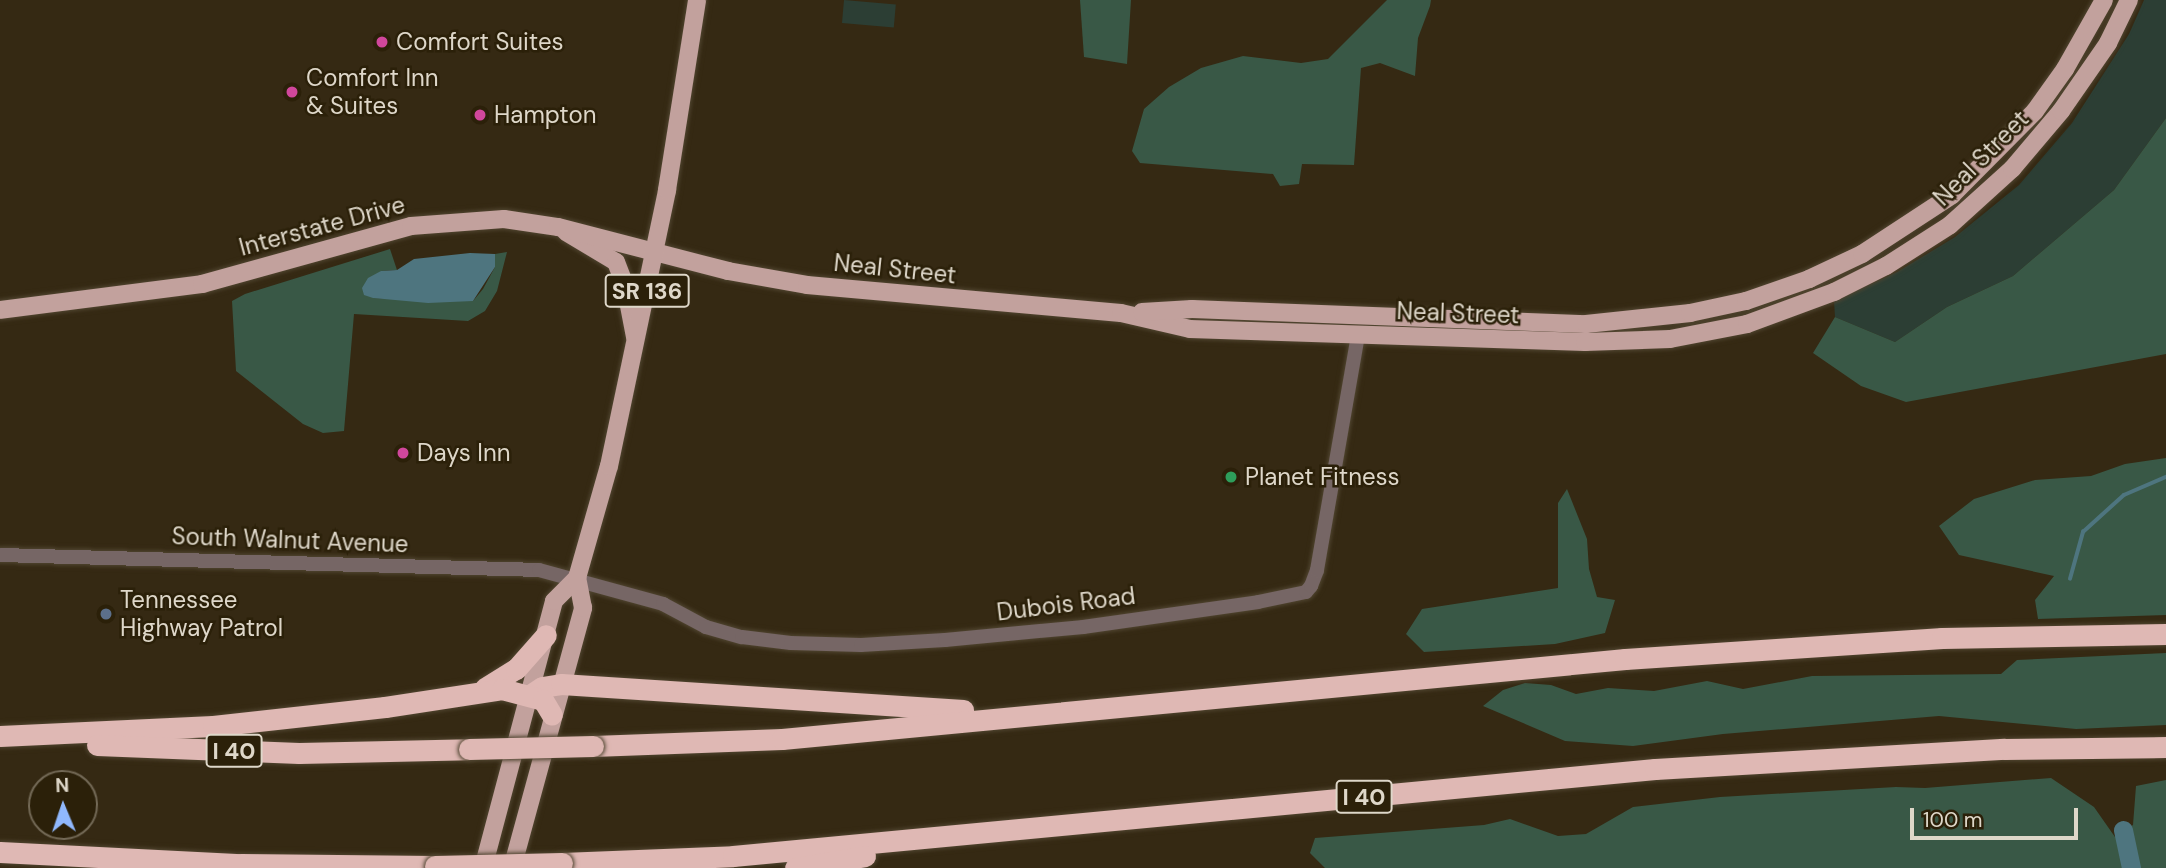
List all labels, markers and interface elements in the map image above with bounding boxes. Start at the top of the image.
place label: Comfort Suites [396,28,564,56]
marker: Comfort Suites [374,34,390,50]
place label: Comfort Inn & Suites [306,64,439,120]
marker: Comfort Inn & Suites [284,84,300,100]
place label: Hampton [494,101,596,129]
street label: Neal Street [1927,104,2035,212]
marker: Hampton [472,107,488,123]
street label: Interstate Drive [236,190,408,262]
street label: Neal Street [832,248,958,290]
road number: SR 136 [603,272,691,310]
street label: Neal Street [1396,296,1520,330]
place label: Days Inn [417,439,510,467]
marker: Days Inn [395,445,411,461]
place label: Planet Fitness [1245,463,1400,491]
marker: Planet Fitness [1223,469,1239,485]
street label: South Walnut Avenue [171,521,409,559]
street label: Dubois Road [995,581,1137,627]
place label: Tennessee Highway Patrol [120,586,283,642]
marker: Tennessee Highway Patrol [98,606,114,622]
road number: I 40 [204,732,264,771]
north arrow [28,770,98,840]
text: N [55,773,70,798]
road number: I 40 [1334,778,1394,817]
scale bar [1914,794,2082,838]
text: 100 m [1923,806,1983,834]

